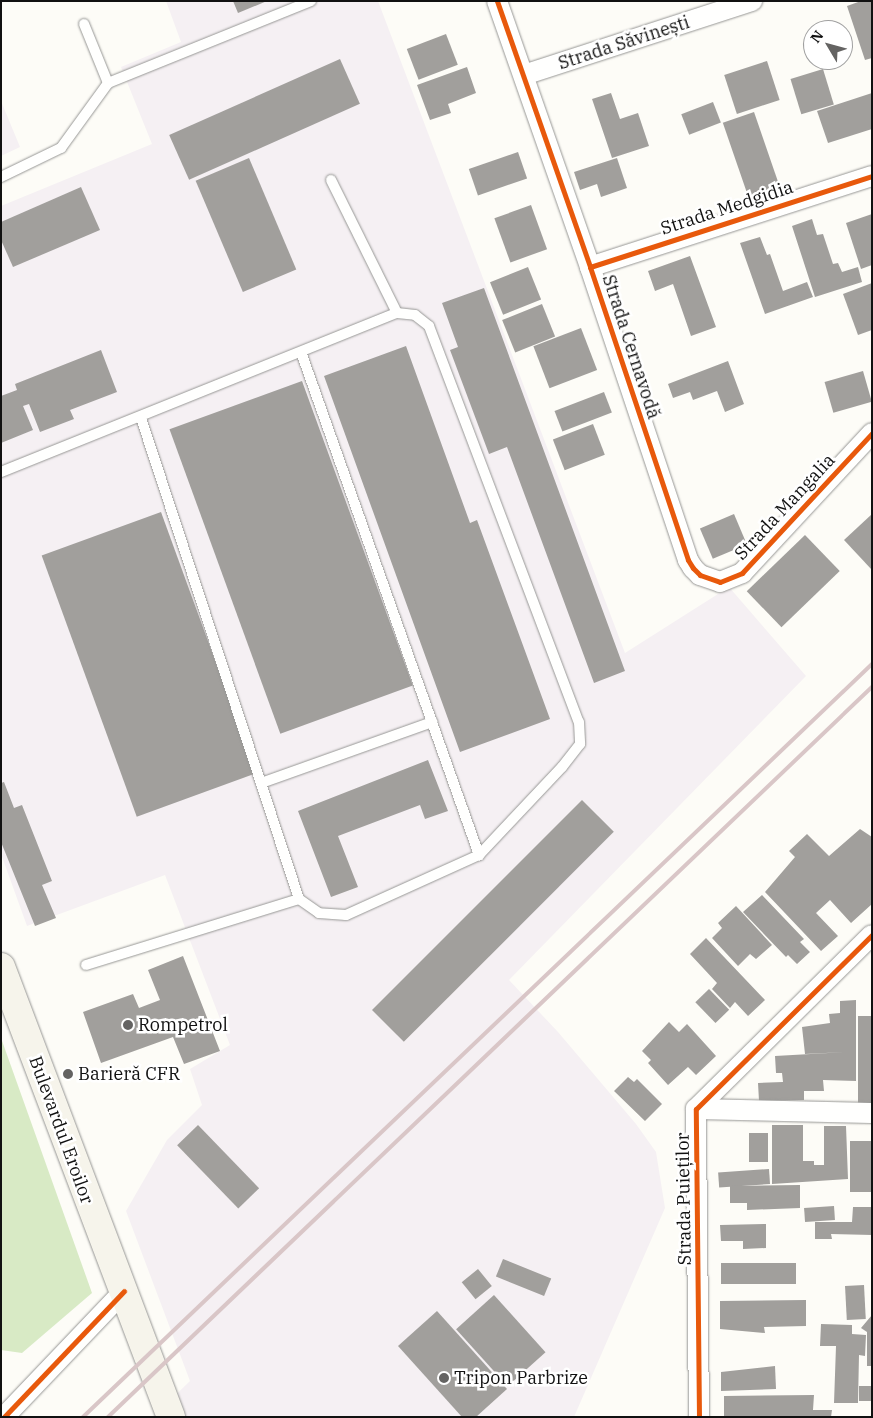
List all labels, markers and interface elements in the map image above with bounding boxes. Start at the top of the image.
street label: Strada Săvinești [556,12,692,74]
north arrow [803,20,853,70]
text: N [806,27,827,46]
street label: Strada Medgidia [658,176,796,240]
street label: Strada Cernavodă [597,272,665,422]
street label: Strada Mangalia [730,449,840,565]
place label: Rompetrol [138,1014,228,1036]
marker: Rompetrol [122,1019,134,1031]
street label: Bulevardul Eroilor [24,1053,98,1207]
place label: Barieră CFR [78,1063,180,1085]
marker: Barieră CFR [62,1068,74,1080]
street label: Strada Puieților [672,1132,696,1266]
place label: Tripon Parbrize [454,1367,588,1389]
marker: Tripon Parbrize [438,1372,450,1384]

